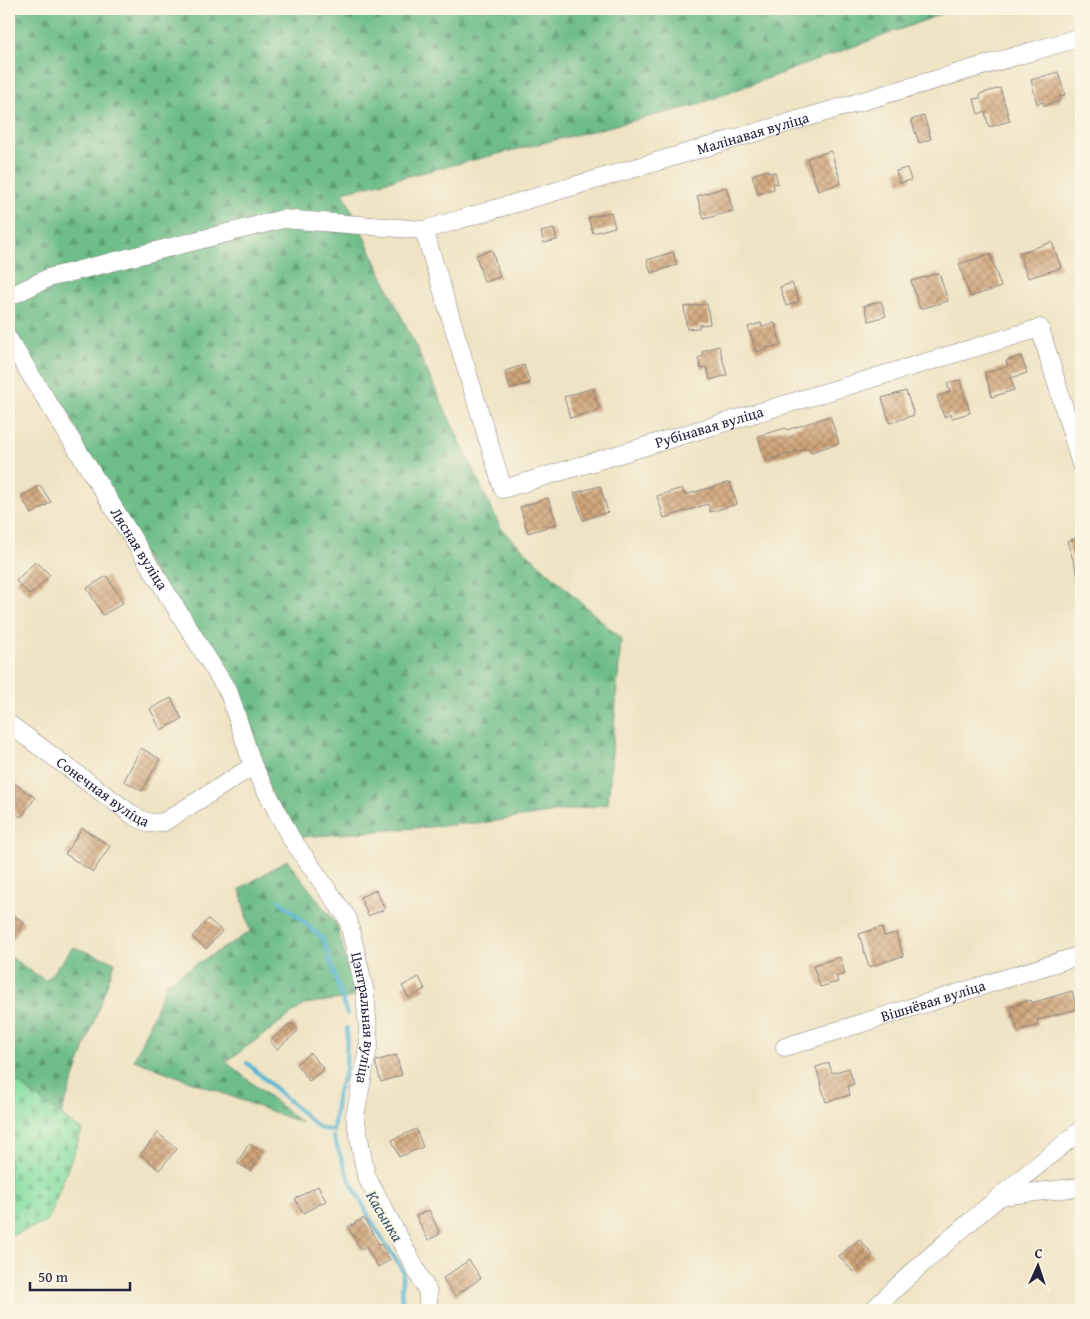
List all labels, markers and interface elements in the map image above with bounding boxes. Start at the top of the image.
street label: Малінавая вуліца [694,106,812,159]
street label: Рубінавая вуліца [652,400,766,453]
street label: Лясная вуліца [106,503,174,595]
street label: Сонечная вуліца [52,751,154,832]
street label: Цэнтральная вуліца [346,950,380,1086]
street label: Вішнёвая вуліца [878,974,989,1027]
water label: Касынка [360,1186,410,1247]
north arrow [1012,1242,1062,1292]
text: С [1034,1243,1043,1263]
scale bar [30,1259,130,1291]
text: 50 m [38,1266,69,1287]

